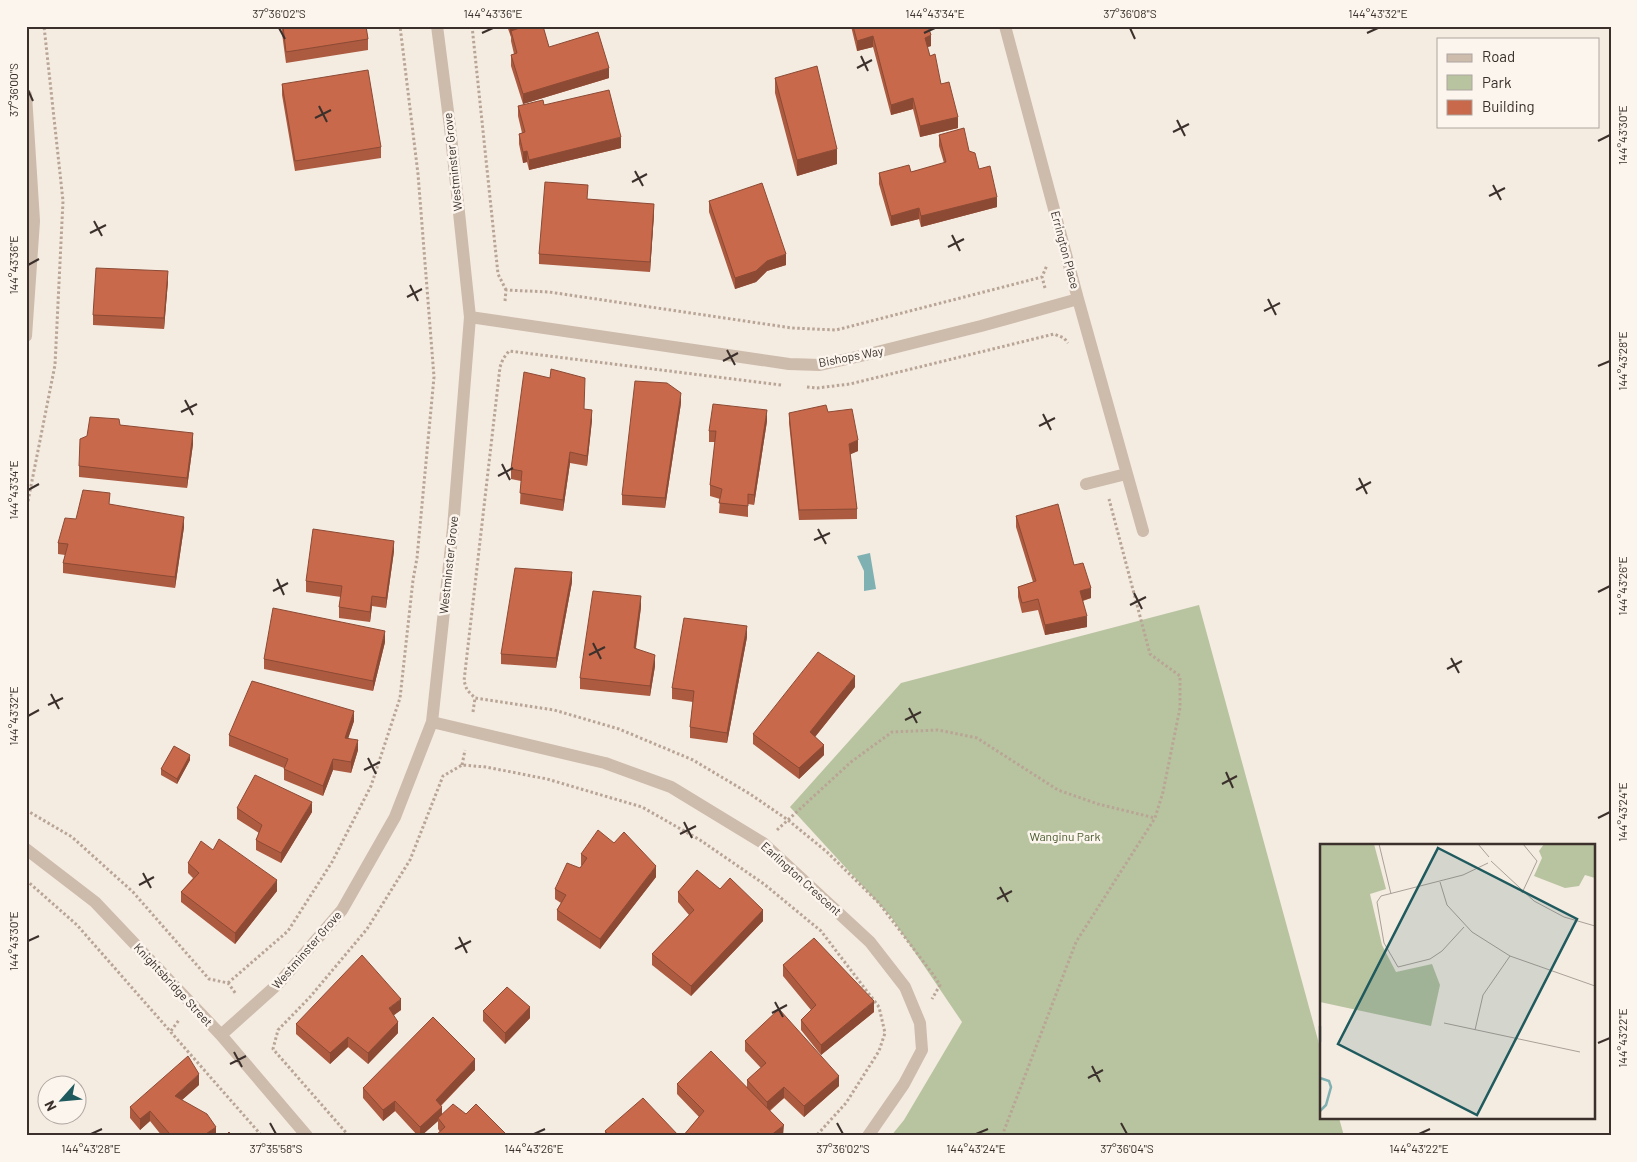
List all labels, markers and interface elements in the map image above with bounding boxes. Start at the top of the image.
text: 37°36'02"S [252,6,306,20]
text: 144°43'36"E [463,6,523,20]
text: 144°43'34"E [905,6,965,20]
text: 37°36'08"S [1103,6,1157,20]
text: 144°43'32"E [1348,6,1408,20]
legend [1437,38,1600,128]
text: Road [1482,47,1515,65]
text: 37°36'00"S [6,63,20,117]
text: Park [1482,73,1512,91]
text: Building [1482,97,1535,115]
text: 144°43'30"E [1615,105,1629,165]
street label: Westminster Grove [440,112,464,212]
street label: Errington Place [1049,209,1083,290]
text: 144°43'36"E [6,235,20,295]
text: 144°43'28"E [1615,331,1629,391]
street label: Bishops Way [817,343,885,369]
text: 144°43'34"E [6,460,20,520]
street label: Westminster Grove [436,515,460,615]
text: 144°43'26"E [1615,556,1629,616]
text: 144°43'32"E [6,686,20,746]
text: 144°43'24"E [1615,782,1629,842]
park label: Wanginu Park [1030,829,1100,843]
street label: Earlington Crescent [759,839,845,918]
inset map [1320,844,1594,1120]
street label: Westminster Grove [269,907,344,991]
text: 144°43'30"E [6,911,20,971]
street label: Knightsbridge Street [132,940,216,1029]
text: 144°43'22"E [1615,1008,1629,1068]
north arrow [38,1074,88,1124]
text: N [40,1098,60,1114]
text: 144°43'28"E [61,1141,121,1155]
text: 37°35'58"S [250,1141,302,1155]
text: 144°43'26"E [504,1141,564,1155]
text: 37°36'02"S [816,1141,870,1155]
text: 144°43'24"E [946,1141,1006,1155]
text: 37°36'04"S [1100,1141,1154,1155]
text: 144°43'22"E [1389,1141,1449,1155]

